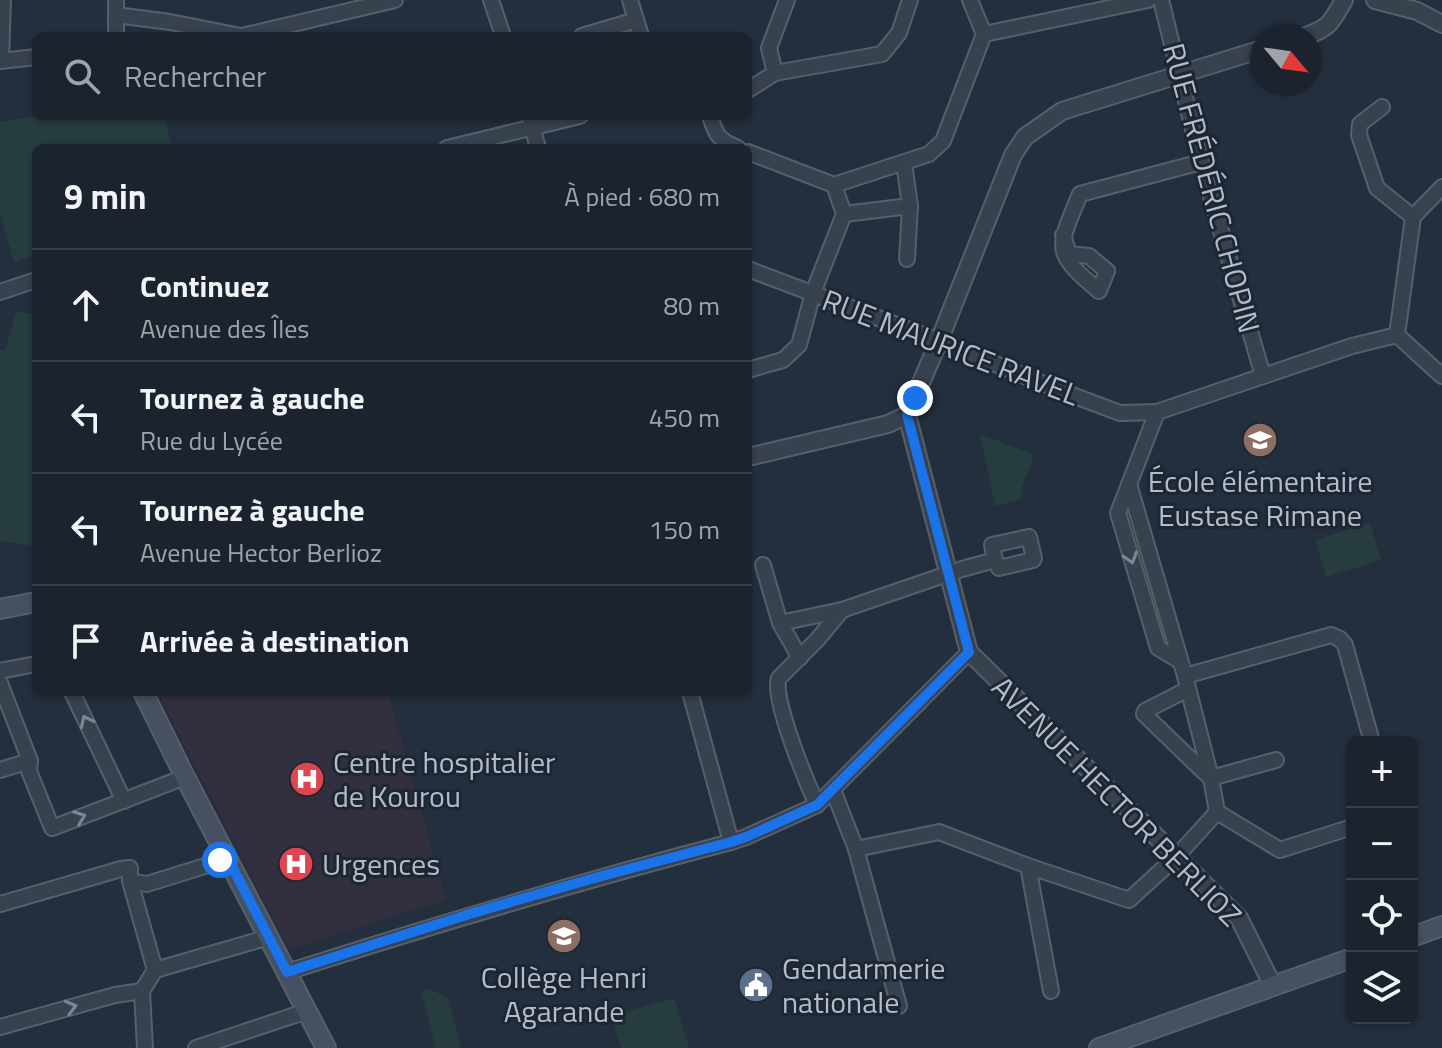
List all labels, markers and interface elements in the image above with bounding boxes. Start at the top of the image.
north arrow [1250,24,1322,96]
search box [32,32,752,120]
street label: RUE FRÉDÉRIC CHOPIN [1151,38,1273,338]
text: Rechercher [124,53,267,99]
icon: search [60,54,104,98]
text: 9 min [64,170,147,222]
text: À pied · 680 m [564,177,720,216]
text: Continuez [140,263,269,309]
street label: RUE MAURICE RAVEL [816,277,1086,417]
icon: ahead [64,283,108,327]
text: 80 m [663,286,720,325]
text: Avenue des Îles [140,309,309,348]
text: Tournez à gauche [140,375,365,421]
route end [897,380,933,416]
icon: left [64,395,108,439]
text: 450 m [649,398,720,437]
text: Rue du Lycée [140,421,283,460]
school or university icon: École élémentaire Eustase Rimane [1241,421,1279,459]
place label: École élémentaire Eustase Rimane [1148,458,1372,538]
text: Tournez à gauche [140,487,365,533]
icon: left [64,507,108,551]
text: 150 m [649,510,720,549]
text: Avenue Hector Berlioz [140,533,382,572]
one-way arrow [1122,551,1138,564]
text: Arrivée à destination [140,618,410,664]
icon: arrive [64,619,108,663]
street label: AVENUE HECTOR BERLIOZ [981,665,1253,937]
one-way arrow [80,715,96,730]
map controls [1346,736,1418,1024]
button: + [1346,736,1418,808]
place label: Centre hospitalier de Kourou [333,739,555,819]
hospital icon: Centre hospitalier de Kourou [288,760,326,798]
button: − [1346,808,1418,880]
one-way arrow [72,810,86,827]
place label: Urgences [322,841,440,887]
route start [202,842,238,878]
hospital icon: Urgences [277,845,315,883]
button: locate [1346,880,1418,952]
school or university icon: Collège Henri Agarande [545,917,583,955]
place label: Gendarmerie nationale [782,945,945,1025]
button: layers [1346,952,1418,1024]
place label: Collège Henri Agarande [481,954,647,1034]
public building icon: Gendarmerie nationale [737,966,775,1004]
one-way arrow [63,1000,77,1016]

